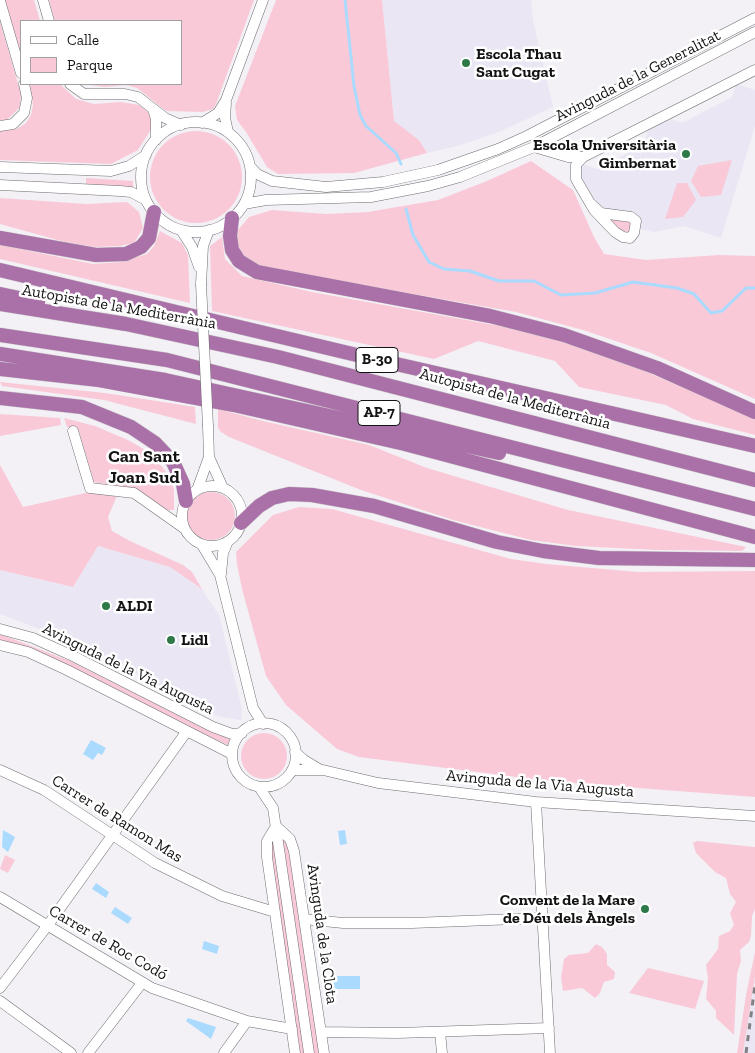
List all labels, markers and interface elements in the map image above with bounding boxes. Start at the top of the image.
legend [20,20,182,85]
street label: Avinguda de la Generalitat [552,26,724,126]
text: Calle [67,31,99,49]
place label: Escola Thau Sant Cugat [476,44,562,82]
text: Parque [67,56,113,74]
marker: Escola Thau Sant Cugat [460,57,472,69]
place label: Escola Universitària Gimbernat [533,135,676,173]
marker: Escola Universitària Gimbernat [680,148,692,160]
street label: Autopista de la Mediterrània [20,280,218,334]
road number: B-30 [356,348,398,372]
street label: Autopista de la Mediterrània [417,364,613,434]
road number: AP-7 [358,400,400,426]
district label: Can Sant Joan Sud [108,446,180,488]
place label: ALDI [116,596,153,616]
marker: ALDI [100,600,112,612]
street label: Avinguda de la Via Augusta [39,619,217,719]
place label: Lidl [181,630,208,650]
marker: Lidl [165,634,177,646]
street label: Avinguda de la Via Augusta [445,766,635,802]
street label: Carrer de Ramon Mas [48,771,186,867]
street label: Avinguda de la Clota [303,863,341,1005]
place label: Convent de la Mare de Déu dels Àngels [500,890,635,928]
street label: Carrer de Roc Codó [45,901,171,985]
marker: Convent de la Mare de Déu dels Àngels [639,903,651,915]

